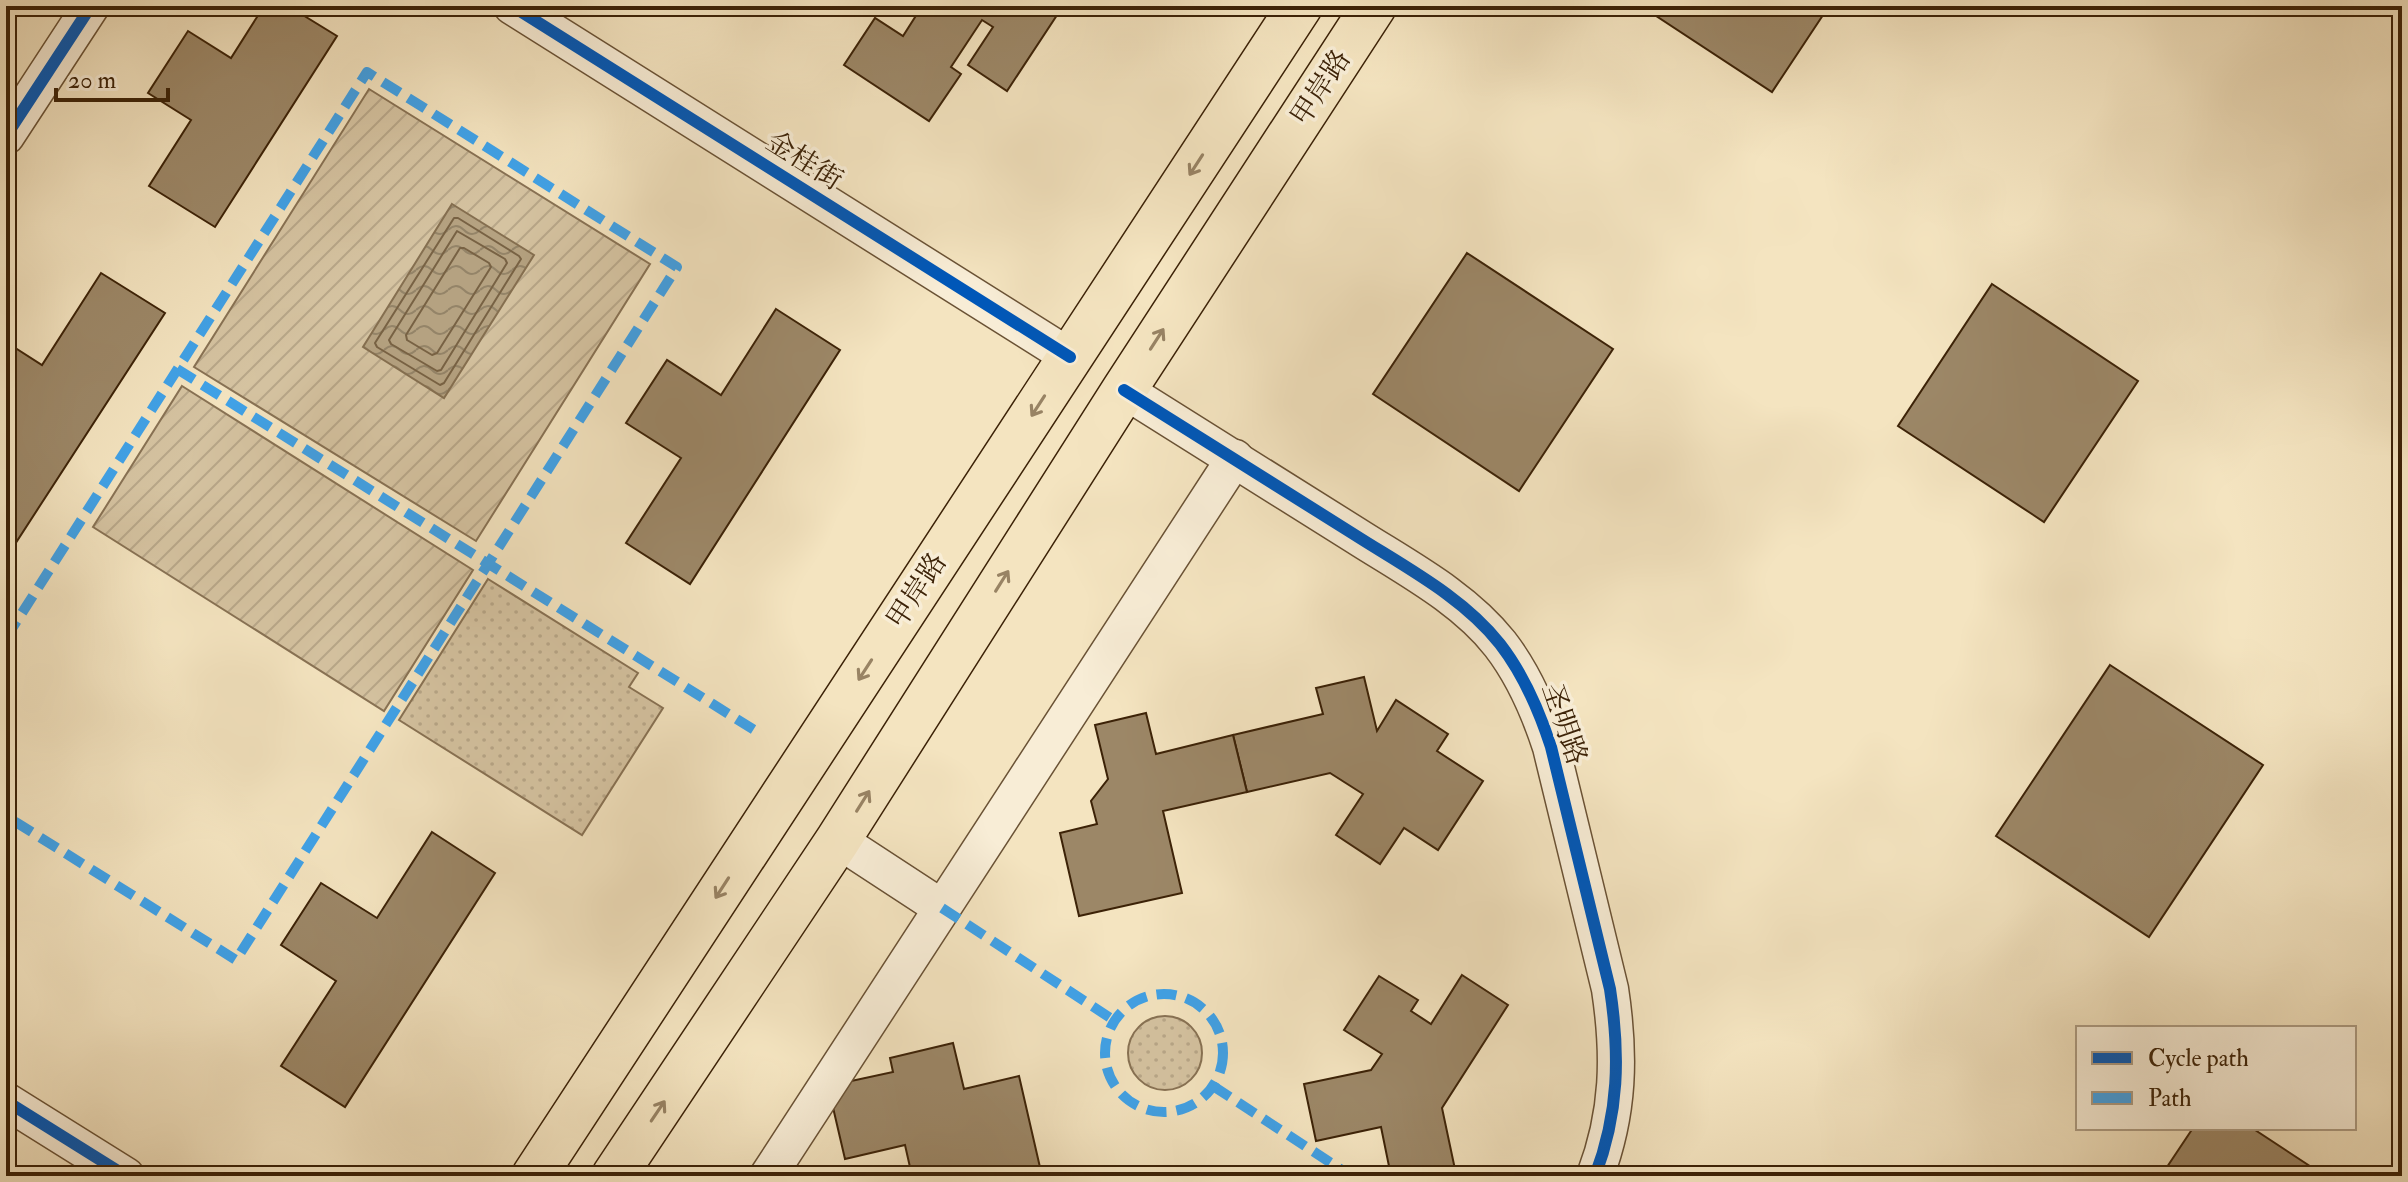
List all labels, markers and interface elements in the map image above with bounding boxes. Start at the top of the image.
street label: 甲岸路 [1283,43,1359,133]
scale bar [56,52,168,102]
text: 20 m [68,65,117,96]
street label: 金桂街 [759,124,849,198]
one-way arrow [1187,153,1203,176]
one-way arrow [1149,328,1166,350]
one-way arrow [1030,394,1046,417]
street label: 甲岸路 [879,546,955,636]
one-way arrow [995,570,1011,593]
one-way arrow [856,659,873,681]
street label: 圣明路 [1534,679,1594,769]
one-way arrow [854,790,871,812]
one-way arrow [714,876,731,898]
legend [2076,1026,2356,1130]
text: Cycle path [2148,1043,2249,1074]
text: Path [2148,1083,2192,1114]
one-way arrow [650,1100,666,1123]

